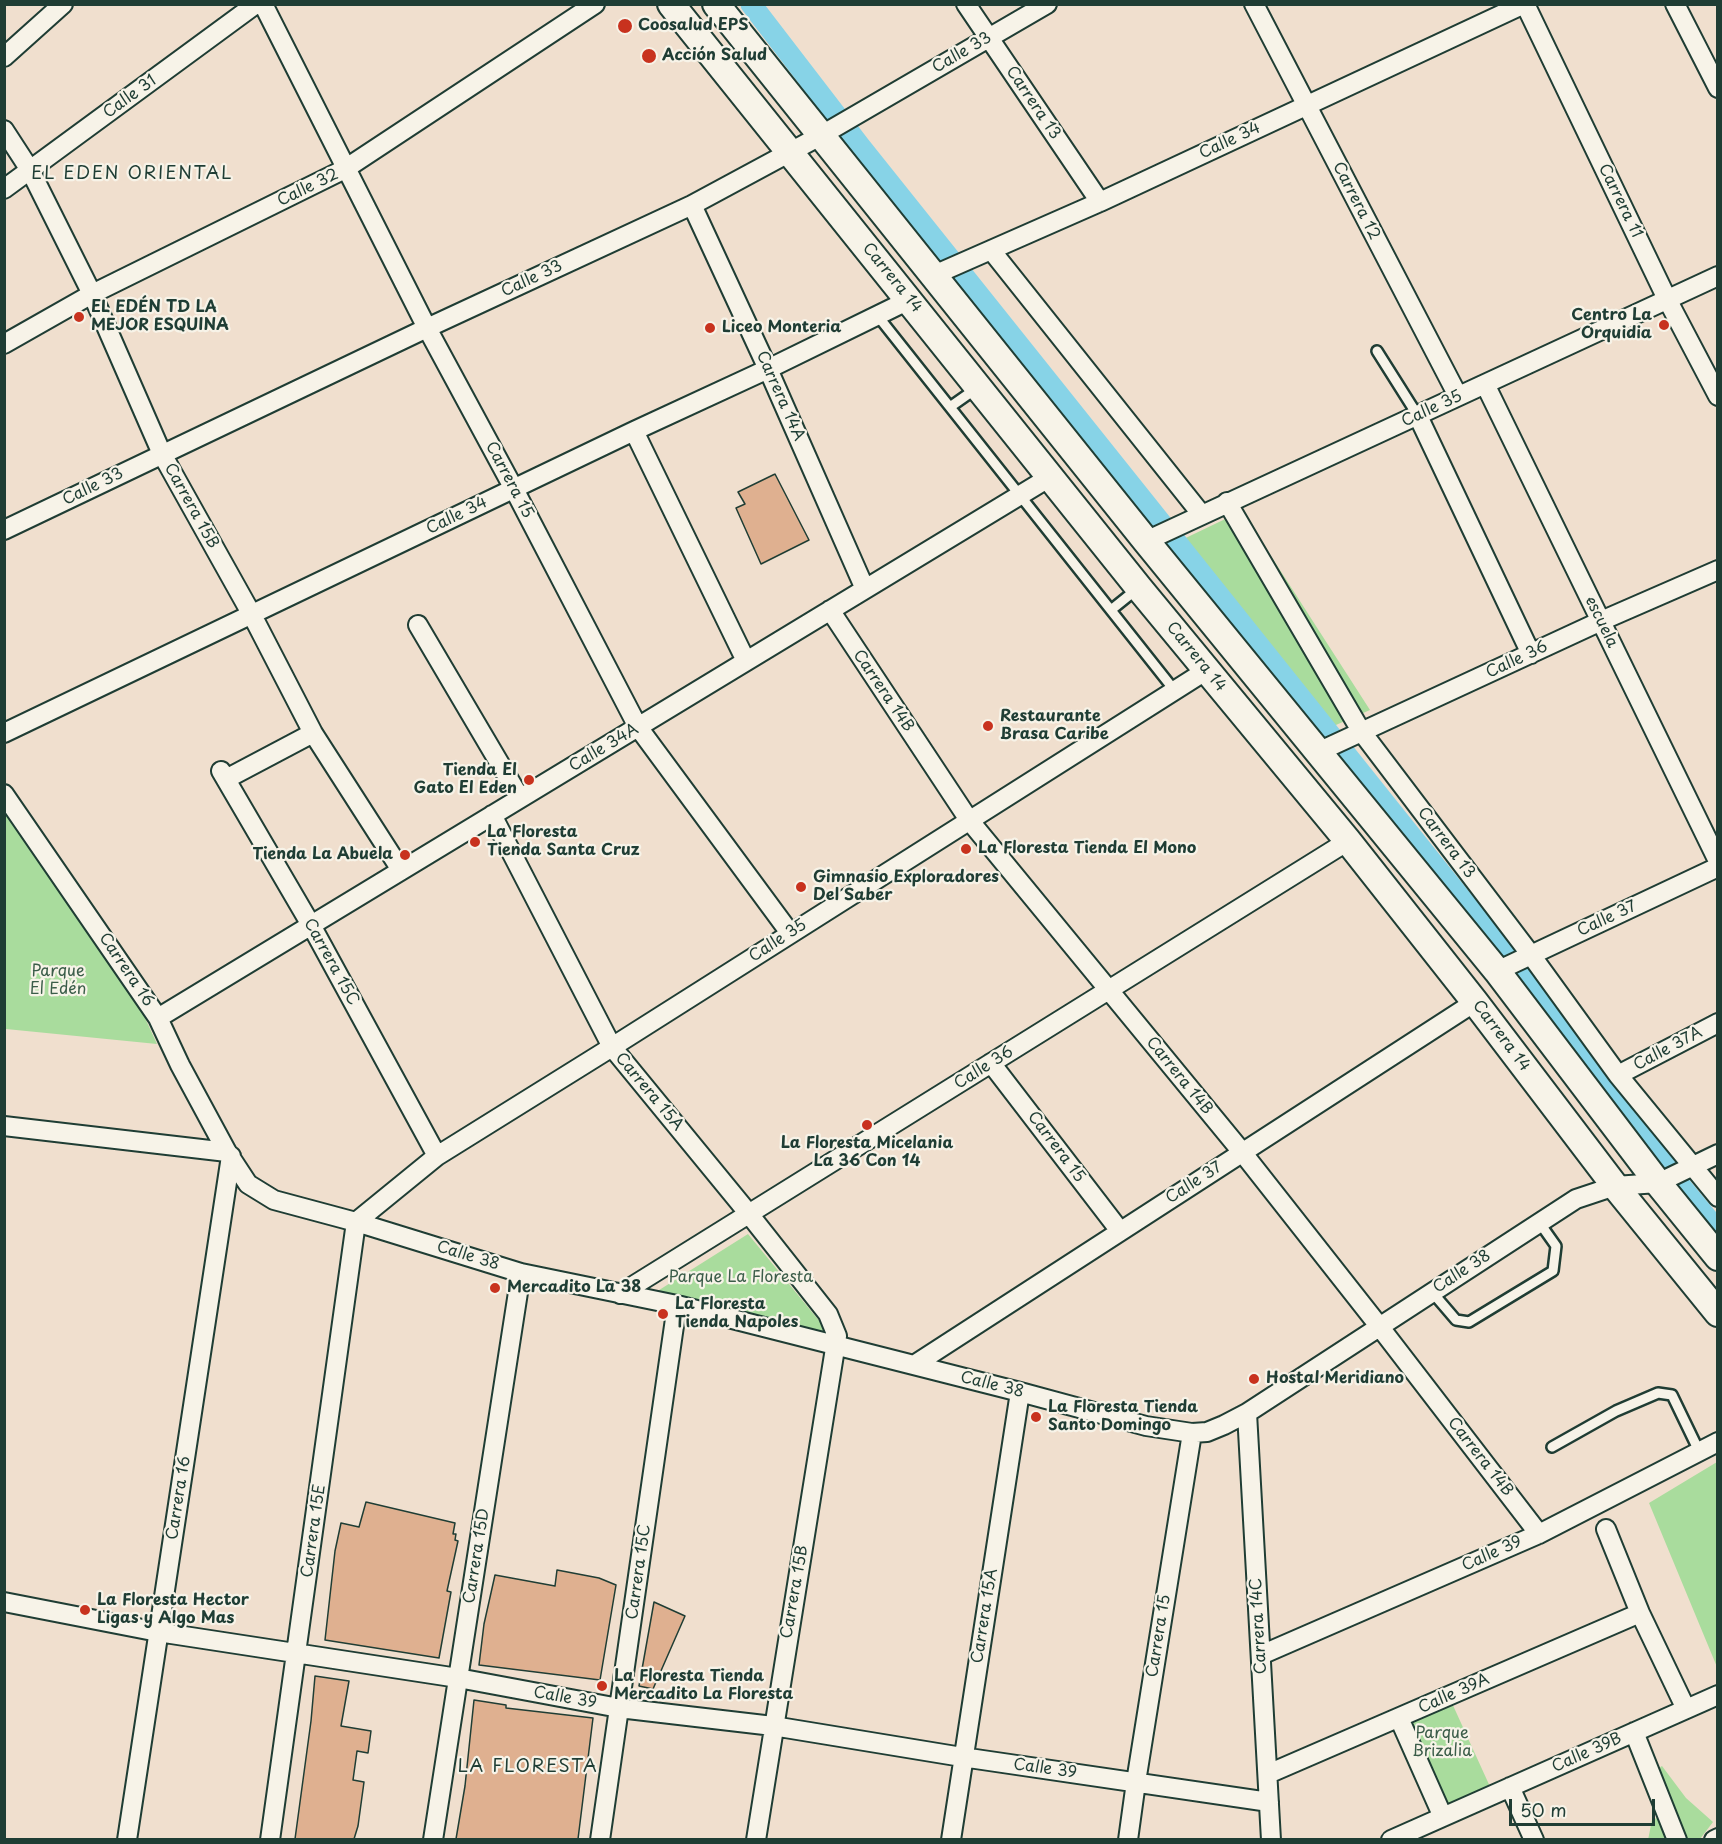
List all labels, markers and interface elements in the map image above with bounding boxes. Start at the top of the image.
place label: Coosalud EPS [638,16,749,36]
marker: Coosalud EPS [616,17,634,35]
street label: Calle 33 [929,28,995,78]
place label: Acción Salud [662,46,767,66]
marker: Acción Salud [640,47,658,65]
street label: Carrera 13 [1002,63,1064,143]
street label: Calle 31 [100,71,160,123]
street label: Calle 34 [1196,118,1264,164]
street label: Carrera 12 [1328,159,1384,243]
street label: Carrera 11 [1594,161,1646,241]
district label: EL EDEN ORIENTAL [31,163,233,185]
street label: Calle 32 [274,165,342,211]
street label: Carrera 14 [858,239,926,317]
street label: Calle 33 [498,257,566,301]
place label: EL EDÉN TD LA MEJOR ESQUINA [91,298,229,336]
place label: Centro La Orquidia [1571,306,1652,344]
marker: EL EDÉN TD LA MEJOR ESQUINA [72,310,86,324]
place label: Liceo Monteria [722,318,841,338]
marker: Centro La Orquidia [1657,318,1671,332]
marker: Liceo Monteria [703,321,717,335]
street label: Carrera 14A [752,348,808,444]
street label: Calle 35 [1399,387,1465,431]
street label: Carrera 15 [481,438,537,522]
street label: Carrera 15B [160,460,222,552]
street label: Calle 33 [59,464,127,510]
street label: Calle 34 [423,493,491,539]
street label: escuela [1580,593,1622,651]
street label: Carrera 14 [1162,618,1230,696]
street label: Calle 36 [1483,637,1551,683]
street label: Carrera 14B [849,646,917,736]
place label: Restaurante Brasa Caribe [1000,707,1109,745]
marker: Restaurante Brasa Caribe [981,719,995,733]
street label: Calle 34A [566,720,642,776]
place label: Tienda El Gato El Eden [414,761,517,799]
marker: Tienda El Gato El Eden [522,773,536,787]
street label: Carrera 13 [1413,804,1479,882]
place label: La Floresta Tienda Santa Cruz [487,823,640,861]
marker: La Floresta Tienda Santa Cruz [468,835,482,849]
place label: La Floresta Tienda El Mono [978,839,1196,859]
marker: La Floresta Tienda El Mono [959,842,973,856]
place label: Tienda La Abuela [253,845,393,865]
marker: Tienda La Abuela [398,848,412,862]
place label: Gimnasio Exploradores Del Saber [813,868,999,906]
marker: Gimnasio Exploradores Del Saber [794,880,808,894]
street label: Calle 37 [1574,897,1640,941]
street label: Carrera 15C [299,915,363,1009]
street label: Calle 35 [746,915,810,967]
street label: Carrera 16 [94,929,158,1011]
park label: Parque El Edén [30,962,86,1000]
street label: Carrera 14 [1468,997,1534,1075]
street label: Calle 37A [1630,1023,1706,1075]
street label: Carrera 14B [1142,1033,1216,1119]
street label: Calle 36 [951,1042,1017,1094]
street label: Carrera 15A [611,1049,687,1135]
street label: Carrera 15 [1023,1108,1089,1186]
marker: La Floresta Micelania La 36 Con 14 [860,1118,874,1132]
place label: La Floresta Micelania La 36 Con 14 [781,1134,953,1172]
street label: Calle 37 [1162,1158,1226,1208]
street label: Calle 38 [434,1237,502,1275]
street label: Calle 38 [1430,1246,1494,1298]
park label: Parque La Floresta [669,1268,813,1288]
place label: Mercadito La 38 [507,1278,641,1298]
marker: Mercadito La 38 [488,1281,502,1295]
place label: La Floresta Tienda Napoles [675,1295,798,1333]
marker: La Floresta Tienda Napoles [656,1307,670,1321]
street label: Calle 38 [958,1368,1026,1402]
place label: Hostal Meridiano [1266,1369,1404,1389]
marker: Hostal Meridiano [1247,1372,1261,1386]
place label: La Floresta Tienda Santo Domingo [1048,1398,1198,1436]
marker: La Floresta Tienda Santo Domingo [1029,1410,1043,1424]
street label: Carrera 14B [1443,1414,1517,1500]
street label: Carrera 16 [163,1455,195,1541]
street label: Carrera 15E [298,1483,330,1579]
street label: Carrera 15D [460,1507,494,1605]
street label: Carrera 15C [623,1523,655,1621]
street label: Calle 39 [1459,1532,1525,1576]
street label: Carrera 15B [777,1544,813,1640]
street label: Carrera 15A [968,1567,1002,1665]
street label: Carrera 14C [1247,1577,1271,1675]
place label: La Floresta Hector Ligas y Algo Mas [97,1591,249,1629]
street label: Carrera 15 [1143,1593,1175,1679]
marker: La Floresta Hector Ligas y Algo Mas [78,1603,92,1617]
place label: La Floresta Tienda Mercadito La Floresta [614,1667,793,1705]
street label: Calle 39A [1416,1670,1492,1718]
marker: La Floresta Tienda Mercadito La Floresta [595,1679,609,1693]
street label: Calle 39 [532,1683,598,1713]
park label: Parque Brizalia [1412,1724,1472,1762]
street label: Calle 39B [1549,1729,1625,1777]
street label: Calle 39 [1012,1755,1078,1783]
district label: LA FLORESTA [459,1756,597,1778]
scale bar [1512,1787,1658,1825]
text: 50 m [1520,1796,1567,1823]

